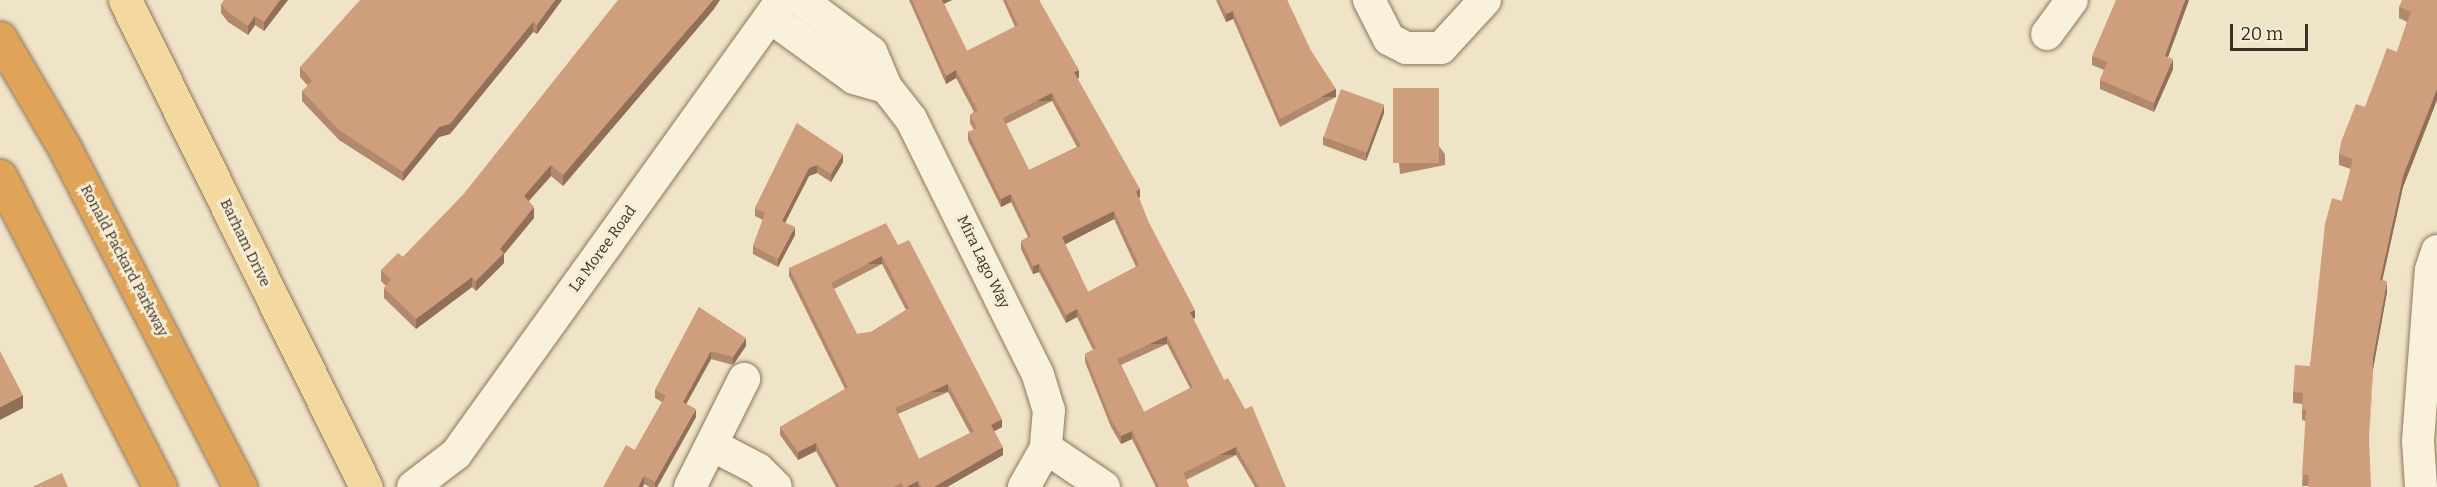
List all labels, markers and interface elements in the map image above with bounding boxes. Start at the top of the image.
scale bar [2233,12,2311,50]
text: 20 m [2241,23,2283,45]
street label: Ronald Packard Parkway [76,182,172,340]
street label: Barham Drive [216,196,274,290]
street label: La Moree Road [566,202,640,296]
street label: Mira Lago Way [953,213,1013,311]

